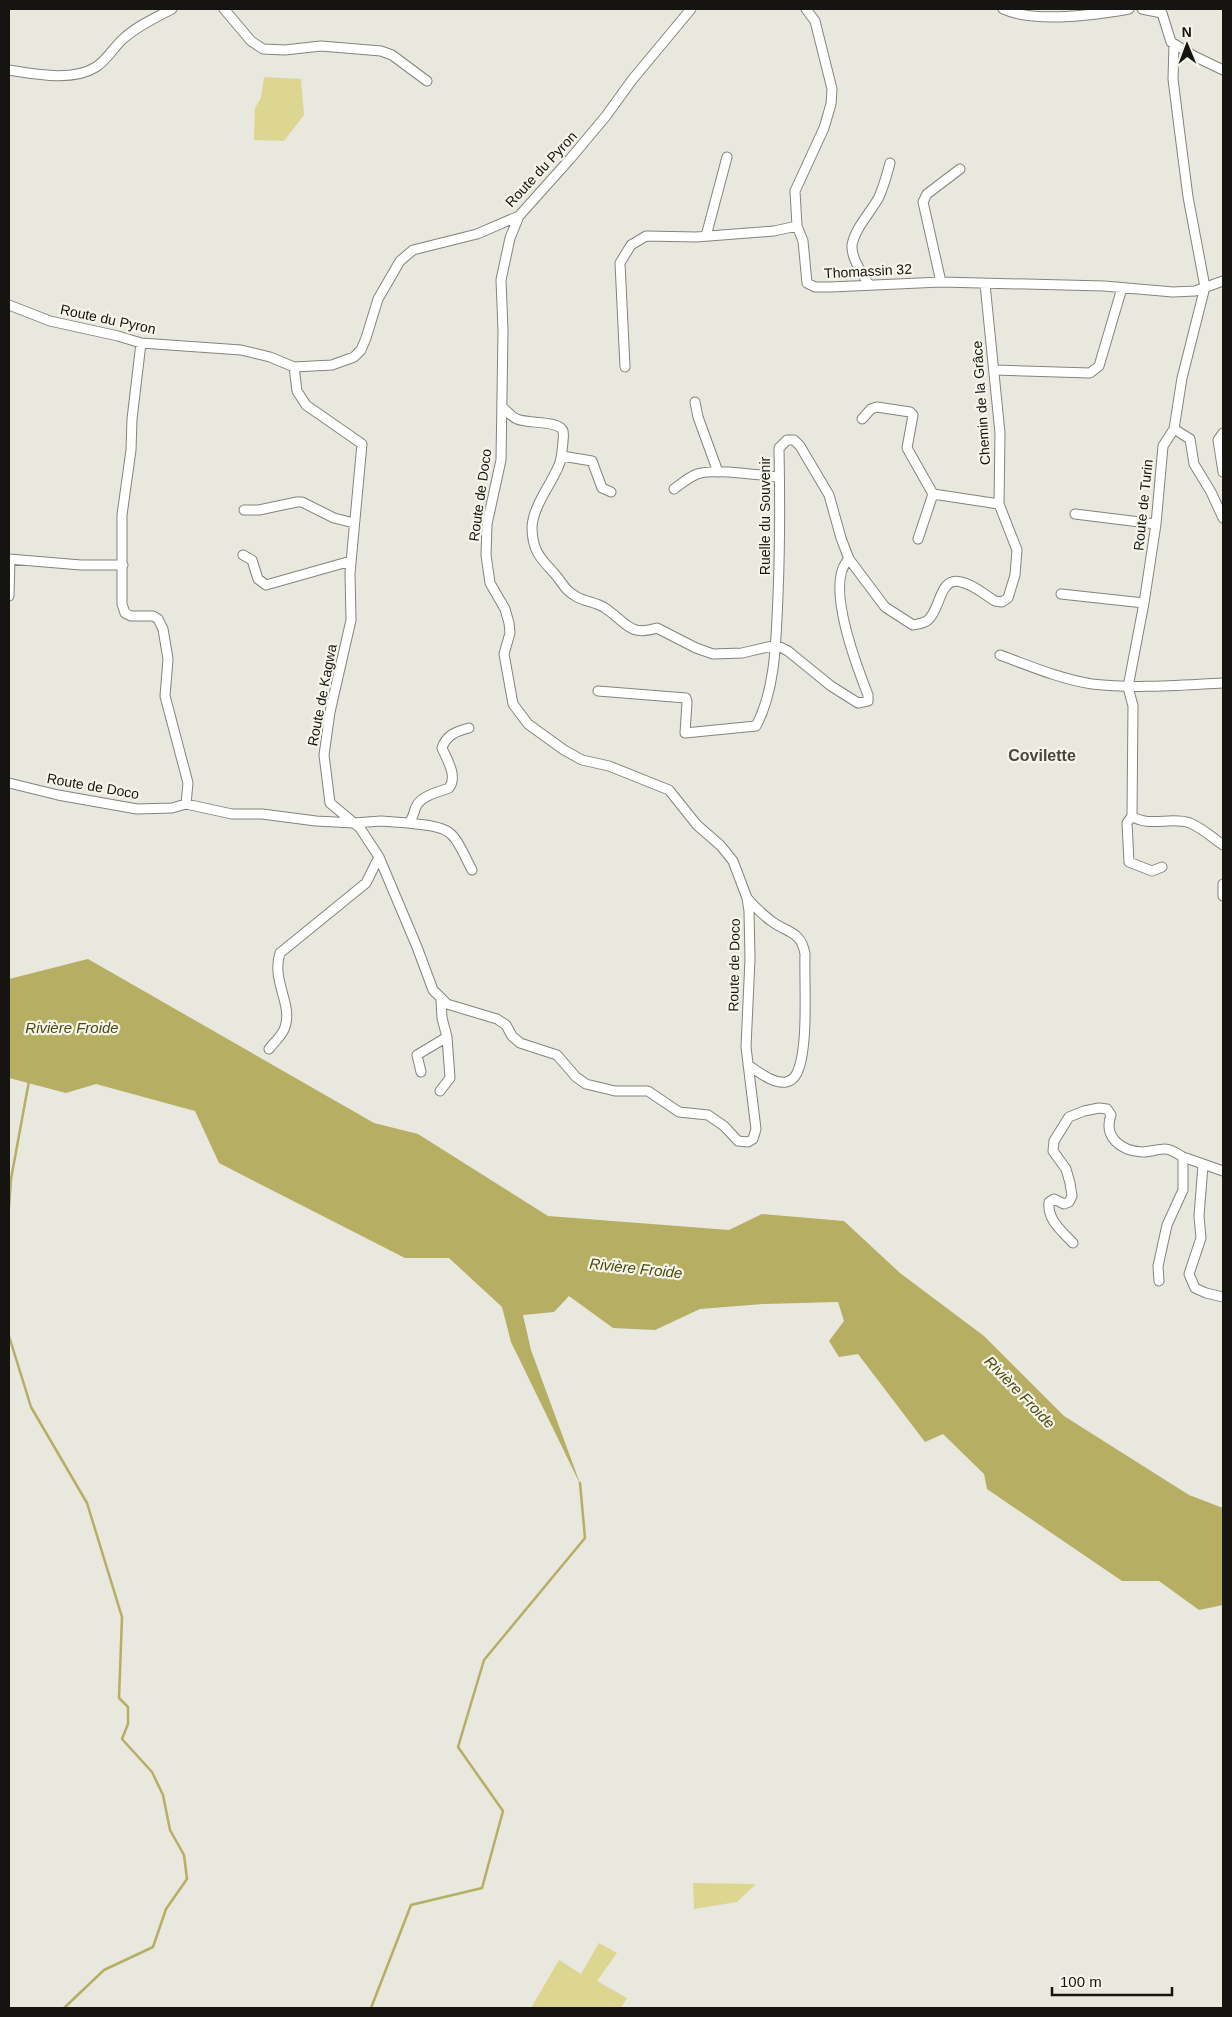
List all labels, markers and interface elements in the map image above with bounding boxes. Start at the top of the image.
north arrow [1162,20,1212,70]
text: N [1182,24,1192,40]
street label: Route du Pyron [502,128,580,210]
street label: Thomassin 32 [824,261,913,281]
street label: Route du Pyron [59,301,157,337]
street label: Chemin de la Grâce [969,340,993,466]
street label: Route de Doco [466,447,494,542]
street label: Ruelle du Souvenir [757,457,773,575]
street label: Route de Turin [1130,458,1156,552]
street label: Route de Kagwa [304,642,340,747]
district label: Covilette [1008,747,1076,764]
street label: Route de Doco [46,770,141,802]
street label: Route de Doco [725,918,743,1012]
water label: Rivière Froide [25,1019,119,1036]
water label: Rivière Froide [589,1255,683,1281]
water label: Rivière Froide [981,1353,1059,1431]
scale bar [1052,1964,1172,1996]
text: 100 m [1060,1973,1102,1990]

